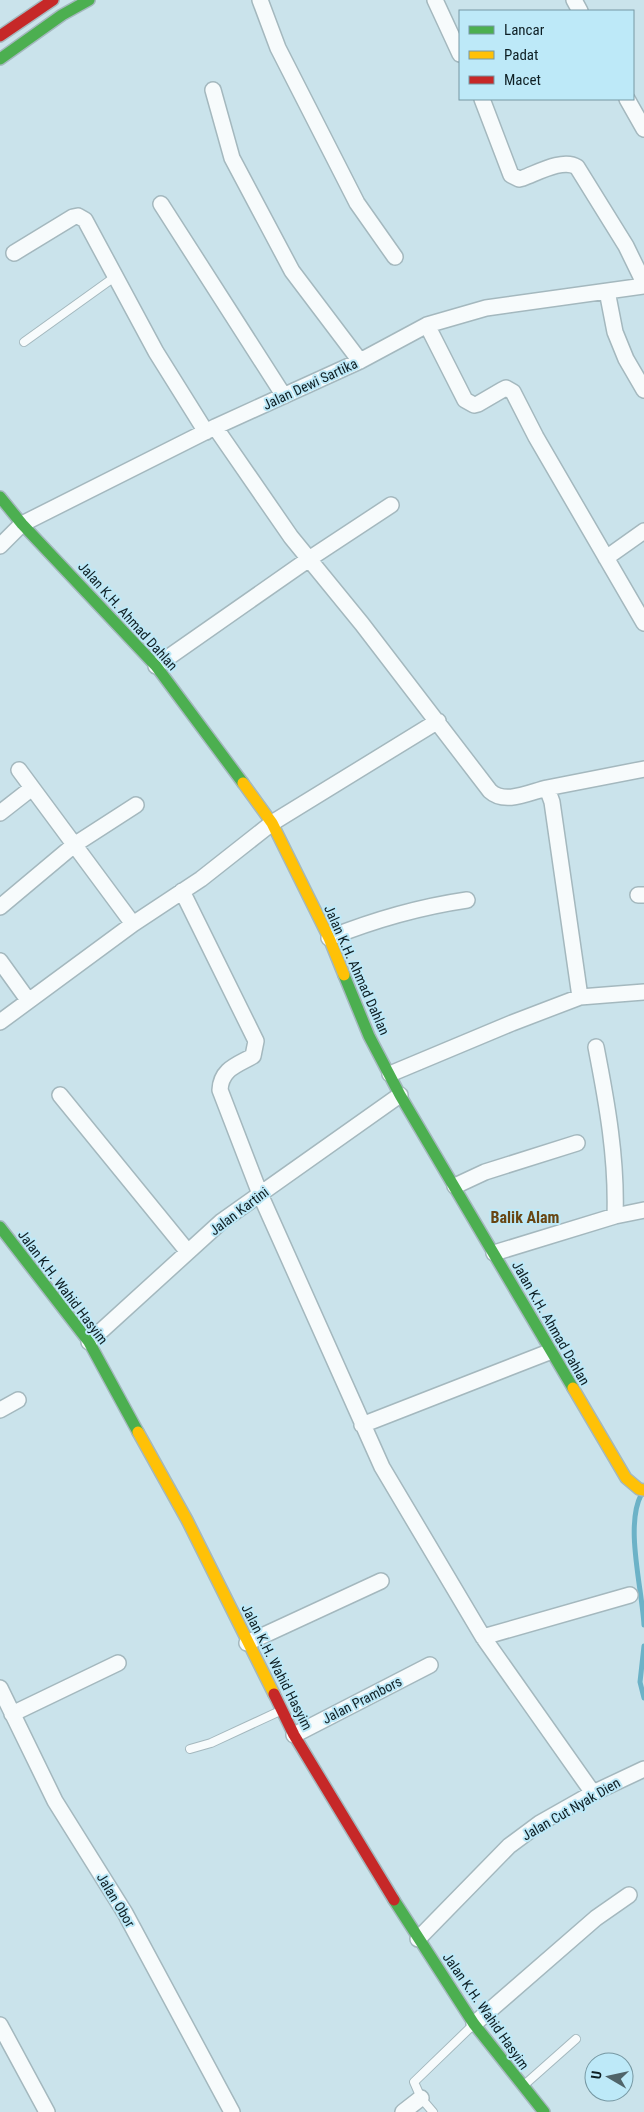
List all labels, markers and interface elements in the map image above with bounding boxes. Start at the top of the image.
legend [459,10,634,100]
text: Lancar [504,21,545,39]
text: Padat [504,46,538,64]
text: Macet [504,71,541,89]
street label: Jalan Dewi Sartika [260,355,360,413]
street label: Jalan K.H. Ahmad Dahlan [75,558,181,674]
street label: Jalan K.H. Ahmad Dahlan [321,902,393,1038]
street label: Jalan Kartini [206,1184,272,1238]
district label: Balik Alam [491,1208,560,1227]
street label: Jalan K.H. Wahid Hasyim [15,1227,111,1347]
street label: Jalan K.H. Ahmad Dahlan [509,1258,593,1388]
street label: Jalan K.H. Wahid Hasyim [238,1601,316,1733]
street label: Jalan Prambors [320,1673,404,1727]
street label: Jalan Cut Nyak Dien [519,1774,623,1844]
street label: Jalan Obor [94,1870,138,1930]
street label: Jalan K.H. Wahid Hasyim [440,1950,532,2072]
north arrow [584,2052,634,2102]
text: U [588,2070,605,2080]

